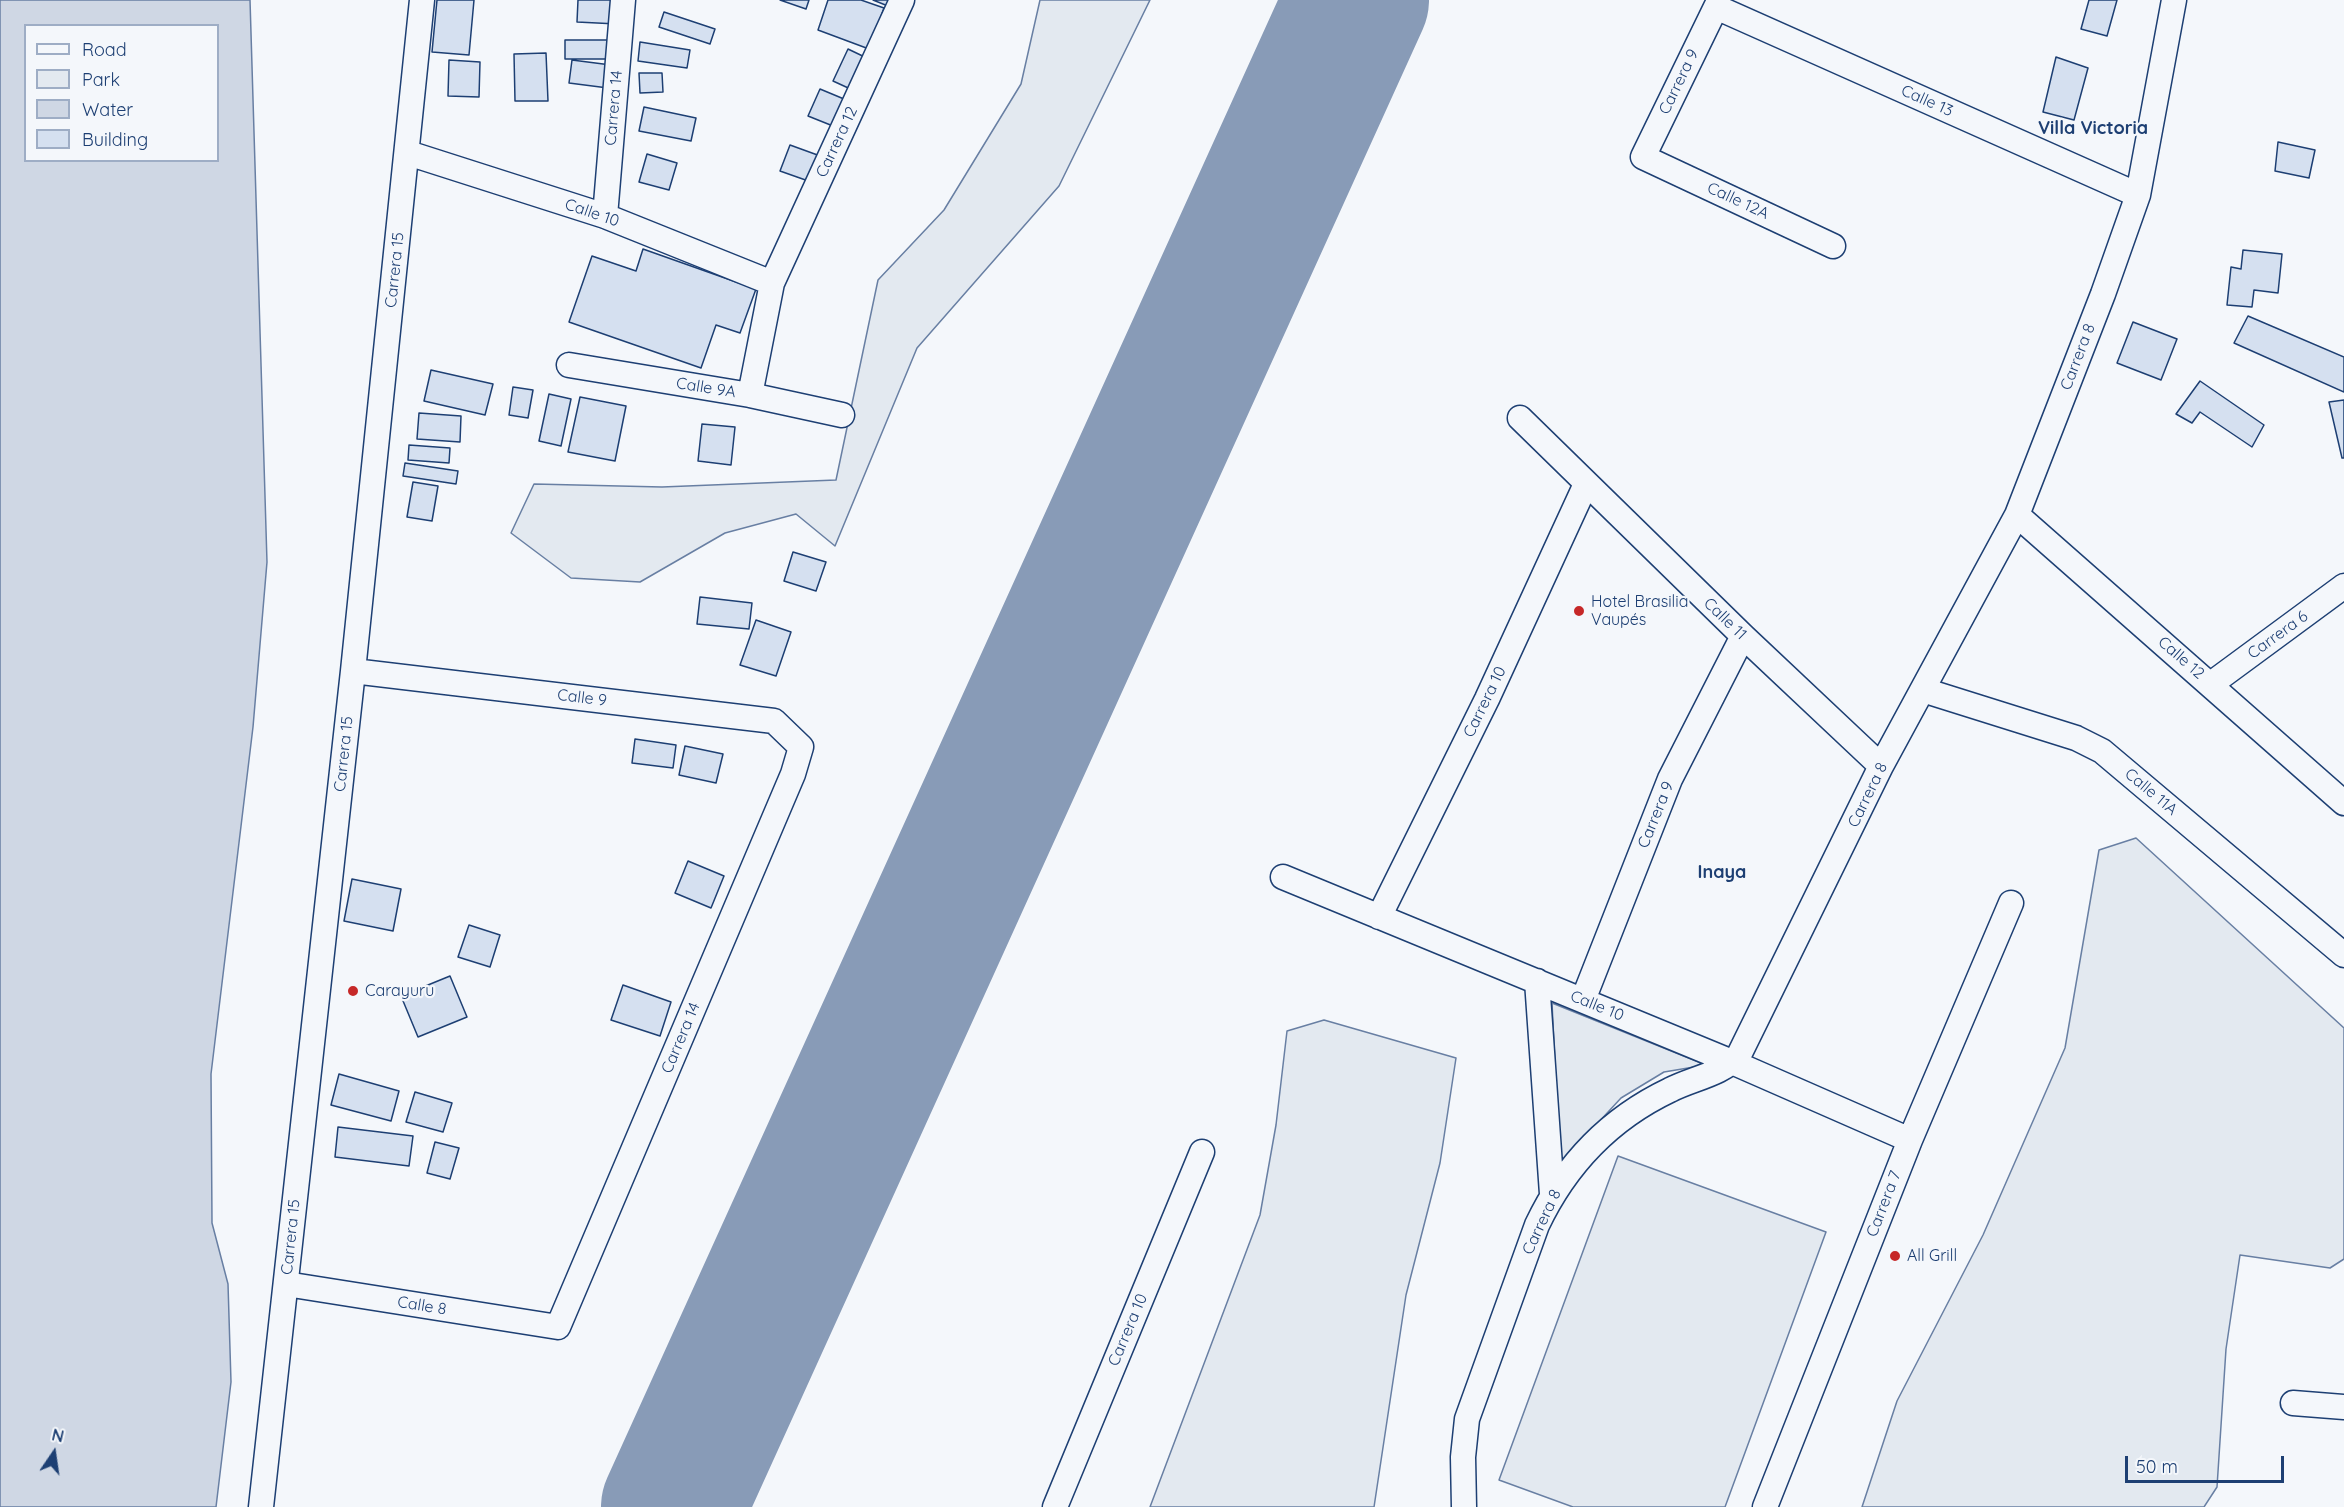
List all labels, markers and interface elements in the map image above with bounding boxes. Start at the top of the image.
legend [24,24,219,162]
text: Road [82,38,127,61]
street label: Carrera 9 [1655,46,1703,118]
text: Park [82,68,120,91]
street label: Carrera 14 [601,70,627,146]
street label: Calle 13 [1898,81,1956,121]
text: Water [82,98,133,121]
street label: Carrera 12 [812,104,862,180]
district label: Villa Victoria [2038,118,2148,140]
text: Building [82,128,148,151]
street label: Calle 12A [1704,178,1772,224]
street label: Calle 10 [562,195,622,231]
street label: Carrera 15 [381,231,409,309]
street label: Carrera 8 [2057,321,2099,393]
street label: Calle 9A [675,374,737,402]
place label: Hotel Brasilia Vaupés [1591,592,1688,630]
street label: Calle 11 [1699,594,1751,644]
marker: Hotel Brasilia Vaupés [1572,604,1586,618]
street label: Carrera 6 [2244,607,2312,663]
street label: Calle 12 [2154,633,2208,683]
street label: Carrera 10 [1460,663,1510,741]
street label: Calle 9 [556,685,608,711]
street label: Carrera 15 [330,715,358,793]
street label: Carrera 8 [1844,759,1892,831]
street label: Calle 11A [2121,764,2181,820]
street label: Carrera 9 [1634,779,1678,851]
district label: Inaya [1698,862,1746,884]
place label: Carayuru [365,981,434,1001]
marker: Carayuru [346,984,360,998]
street label: Calle 10 [1567,987,1627,1025]
street label: Carrera 14 [657,1000,705,1076]
street label: Carrera 7 [1863,1168,1905,1240]
street label: Carrera 8 [1519,1186,1565,1258]
street label: Carrera 15 [277,1198,305,1276]
place label: All Grill [1907,1246,1957,1266]
marker: All Grill [1888,1249,1902,1263]
street label: Carrera 10 [1104,1291,1152,1369]
street label: Calle 8 [396,1293,448,1319]
north arrow [24,1423,84,1483]
text: N [50,1424,66,1447]
scale bar [2128,1444,2287,1482]
text: 50 m [2136,1455,2178,1478]

